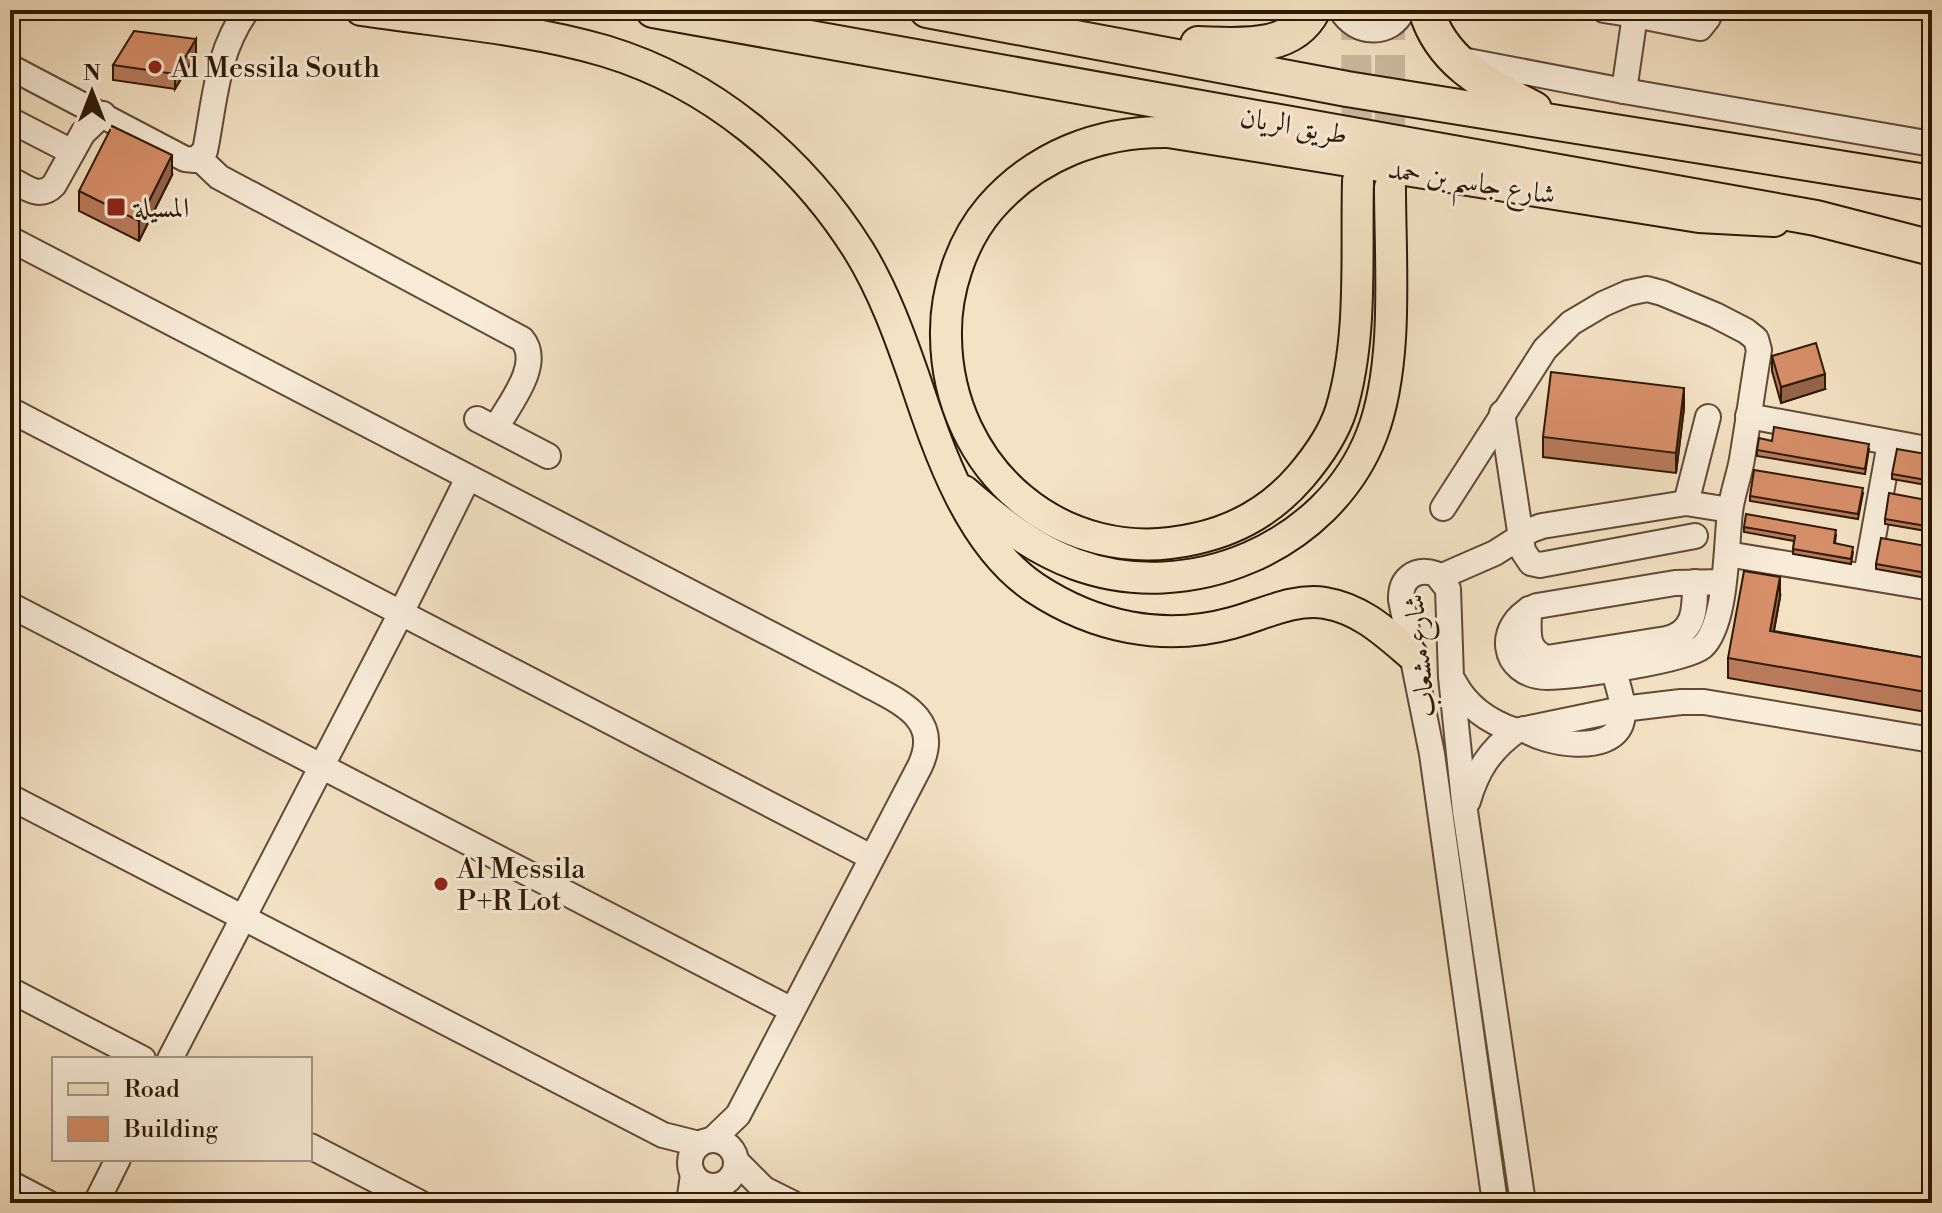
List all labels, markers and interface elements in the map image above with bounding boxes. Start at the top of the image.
place label: Al Messila South [170,51,380,86]
north arrow [52,52,132,132]
marker: Al Messila South [146,58,164,76]
text: N [83,60,101,87]
street label: طريق الريان [1237,100,1350,153]
street label: شارع جاسم بن حمد [1384,152,1558,222]
place label: المسيلة [132,191,189,226]
marker: المسيلة [105,196,127,218]
street label: شارع مشعاب [1397,592,1449,719]
place label: Al Messila P+R Lot [456,852,586,919]
marker: Al Messila P+R Lot [432,875,450,893]
legend [52,1057,312,1161]
text: Road [124,1075,180,1105]
text: Building [123,1115,218,1145]

